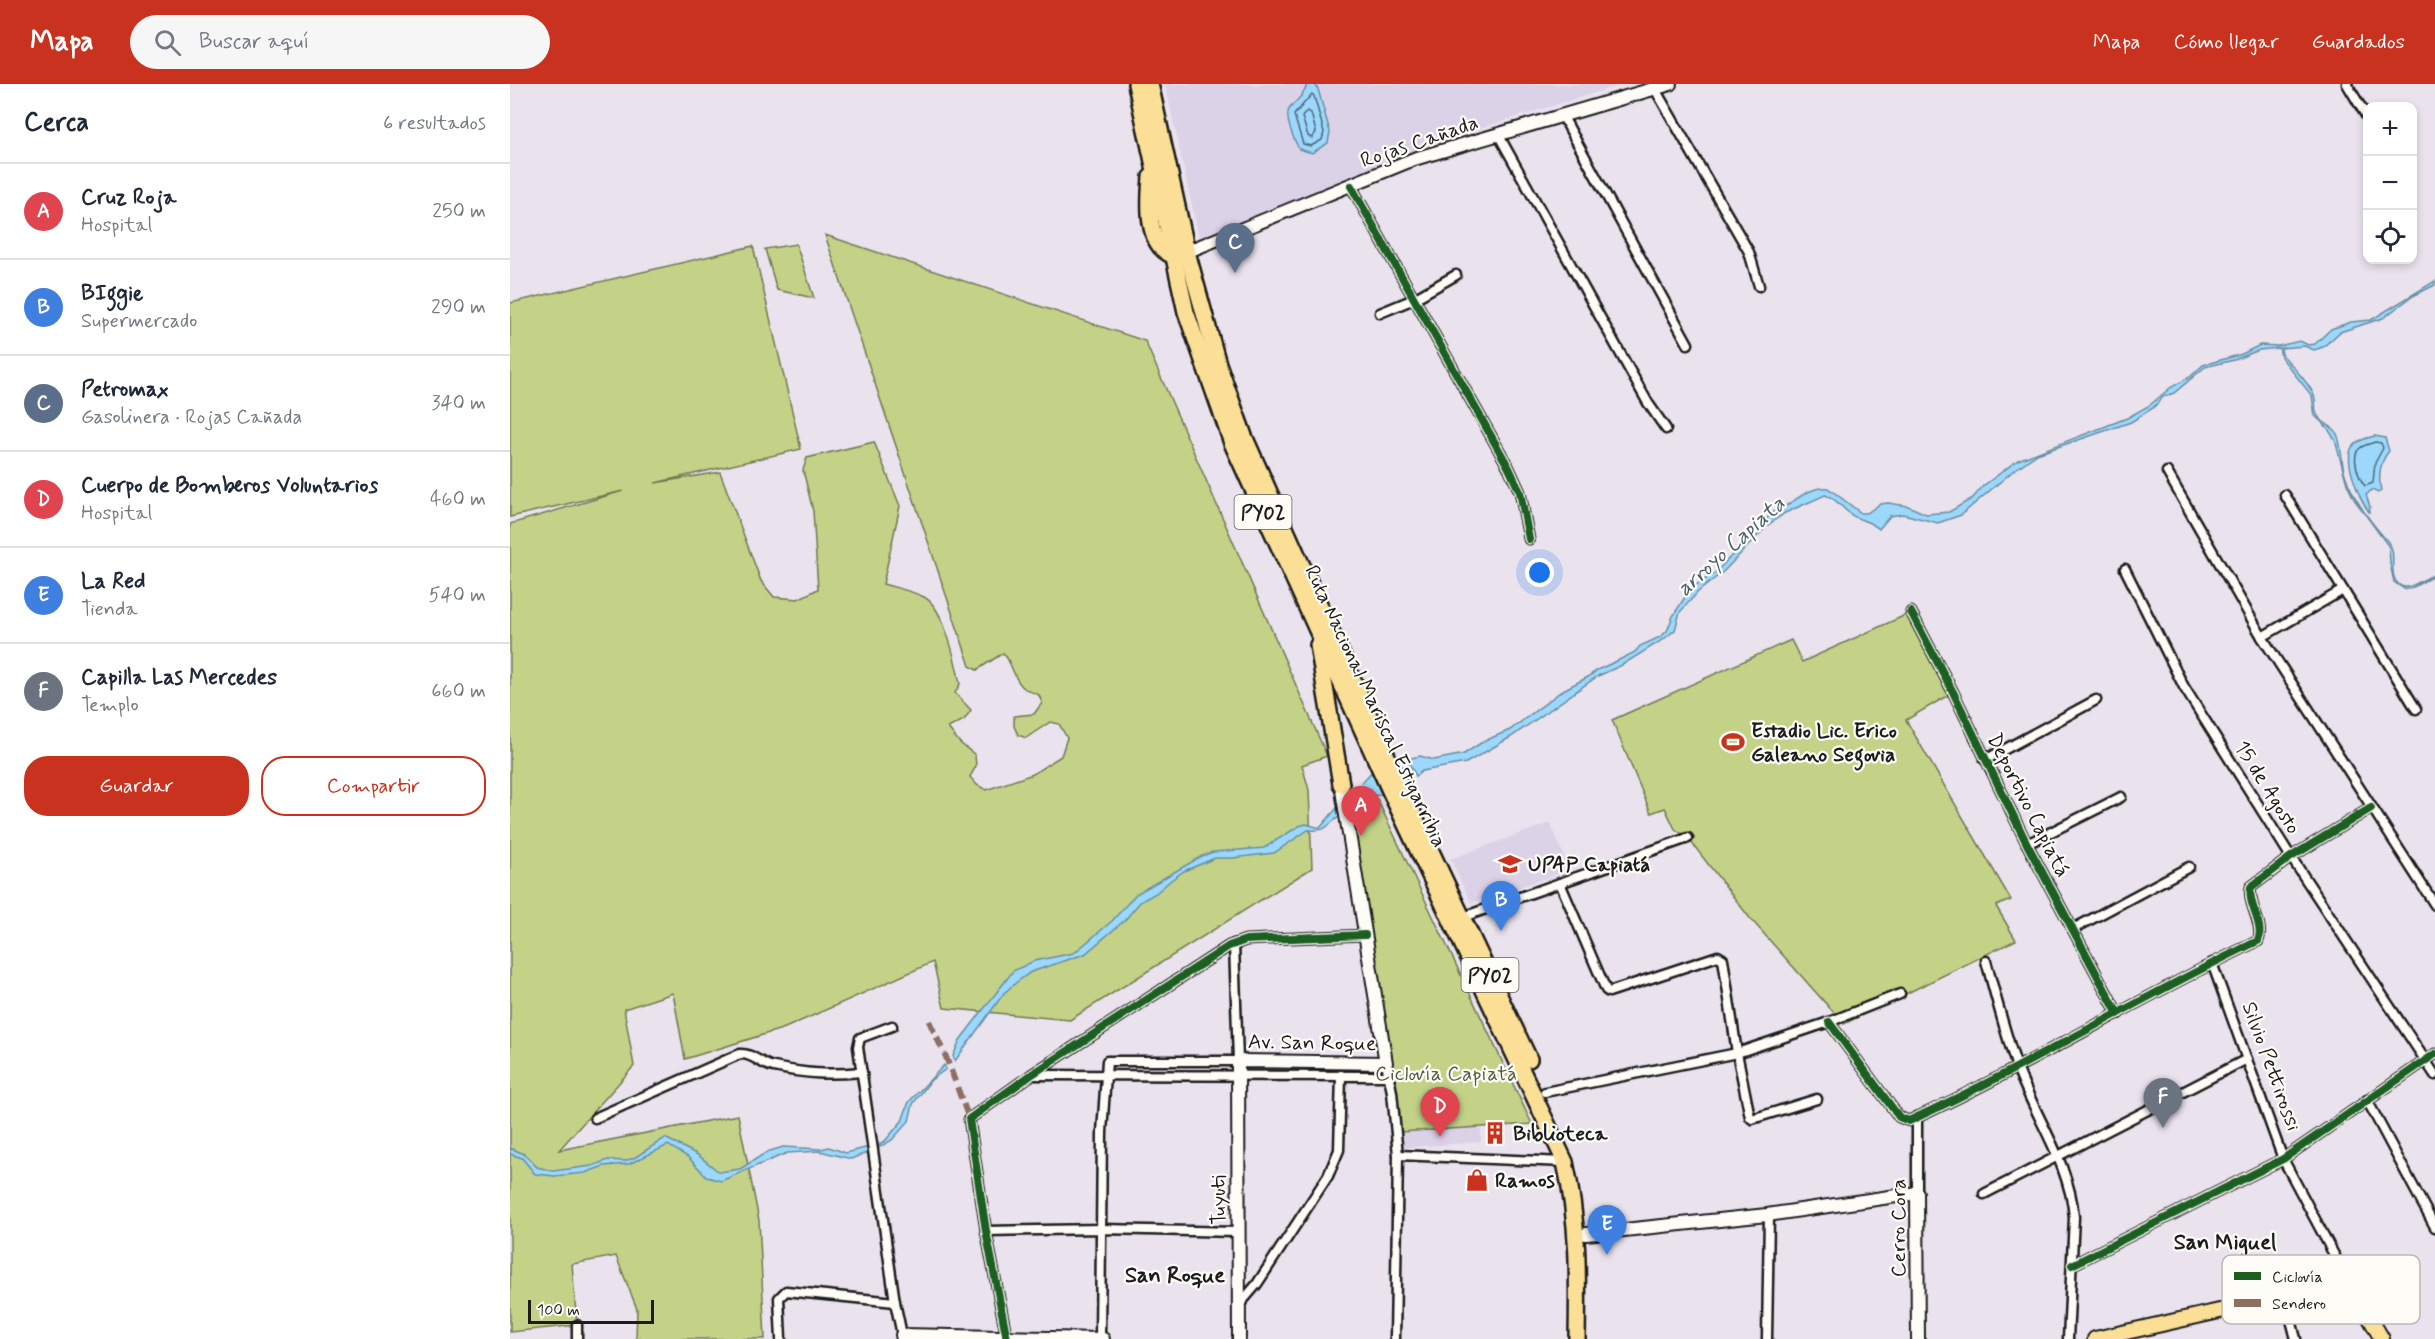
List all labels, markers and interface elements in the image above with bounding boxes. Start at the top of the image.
search box [130,15,550,69]
text: Mapa [30,24,94,61]
icon: search [151,26,184,59]
text: Buscar aquí [199,28,309,56]
text: Mapa [2093,28,2141,56]
text: Cómo llegar [2174,28,2279,56]
text: Guardados [2312,28,2405,56]
map controls [2363,102,2417,264]
button: + [2363,102,2417,156]
text: Cerca [24,106,89,140]
street label: Rojas Cañada [1357,109,1482,175]
text: 6 resultados [383,110,486,137]
button: − [2363,156,2417,210]
text: Cruz Roja [81,184,176,212]
text: A [37,198,50,225]
text: 250 m [432,198,486,225]
button: locate [2363,210,2417,264]
text: Hospital [81,212,152,239]
pin: C [1216,224,1254,273]
text: BIggie [81,280,143,308]
text: B [37,294,50,321]
text: 290 m [431,294,486,321]
text: Supermercado [81,308,197,335]
text: Petromax [81,376,168,404]
text: C [36,390,51,417]
text: 340 m [431,390,486,417]
text: Gasolinera · Rojas Cañada [81,404,302,431]
text: Cuerpo de Bomberos Voluntarios [81,472,378,500]
text: D [37,486,50,513]
text: 460 m [430,486,486,513]
water label: arroyo Capiata [1671,490,1791,602]
road number: PY02 [1234,495,1292,529]
text: Hospital [81,500,152,527]
your location [1525,558,1554,587]
street label: Ruta Nacional Mariscal Estigarribia [1297,561,1453,852]
text: La Red [81,568,146,596]
text: E [38,582,49,609]
text: 540 m [429,582,486,609]
text: Tienda [81,596,137,623]
text: Capilla Las Mercedes [81,664,277,692]
text: F [38,678,49,705]
text: 660 m [431,678,486,705]
text: Templo [81,692,139,719]
place label: Estadio Lic. Erico Galeano Segovia [1751,717,1897,771]
sports icon: Estadio Lic. Erico Galeano Segovia [1720,729,1746,755]
street label: Deportivo Capiatá [1980,729,2076,882]
street label: 15 de Agosto [2227,735,2307,840]
button: Guardar [24,756,249,816]
button: Compartir [261,756,486,816]
pin: A [1342,786,1380,836]
school or university icon: UPAP Capiatá [1497,851,1523,877]
place label: UPAP Capiatá [1528,851,1650,879]
pin: B [1482,882,1520,931]
road number: PY02 [1462,958,1518,992]
street label: Silvio Pettirossi [2235,998,2307,1135]
street label: Av. San Roque [1248,1028,1376,1058]
park label: Ciclovía Capiatá [1375,1060,1517,1088]
pin: F [2144,1078,2182,1128]
pin: D [1420,1088,1460,1137]
building icon: Biblioteca [1482,1120,1508,1146]
place label: Biblioteca [1513,1120,1609,1148]
shop icon: Ramos [1464,1167,1490,1193]
place label: Ramos [1495,1167,1556,1195]
street label: Tuyuti [1205,1175,1233,1225]
street label: Cerro Cora [1885,1179,1913,1277]
pin: E [1588,1206,1626,1255]
district label: San Miguel [2174,1229,2277,1258]
legend [2222,1255,2420,1324]
district label: San Roque [1125,1262,1225,1290]
text: Ciclovía [2272,1267,2323,1288]
text: Sendero [2272,1294,2326,1315]
scale bar [528,1297,654,1324]
text: 100 m [537,1300,580,1321]

